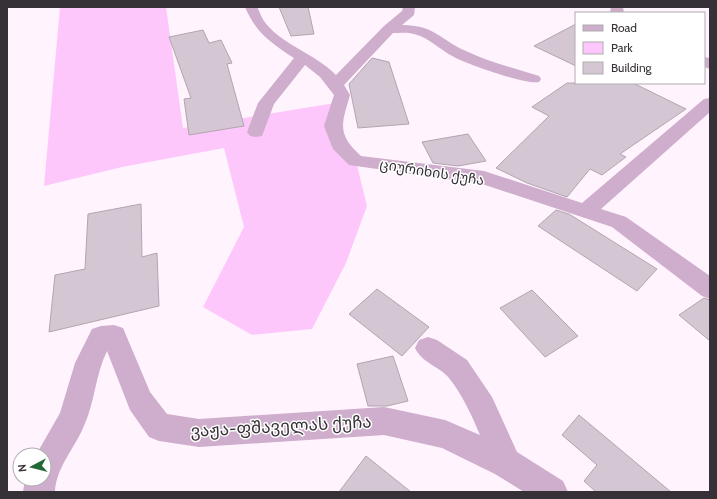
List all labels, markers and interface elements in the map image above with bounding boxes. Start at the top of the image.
legend [575,12,705,84]
text: Road [611,20,637,35]
text: Park [611,40,633,55]
text: Building [611,60,653,75]
street label: ციურიხის ქუჩა [378,155,486,189]
street label: ვაჟა-ფშაველას ქუჩა [190,411,372,442]
north arrow [12,447,52,487]
text: N [15,464,29,473]

